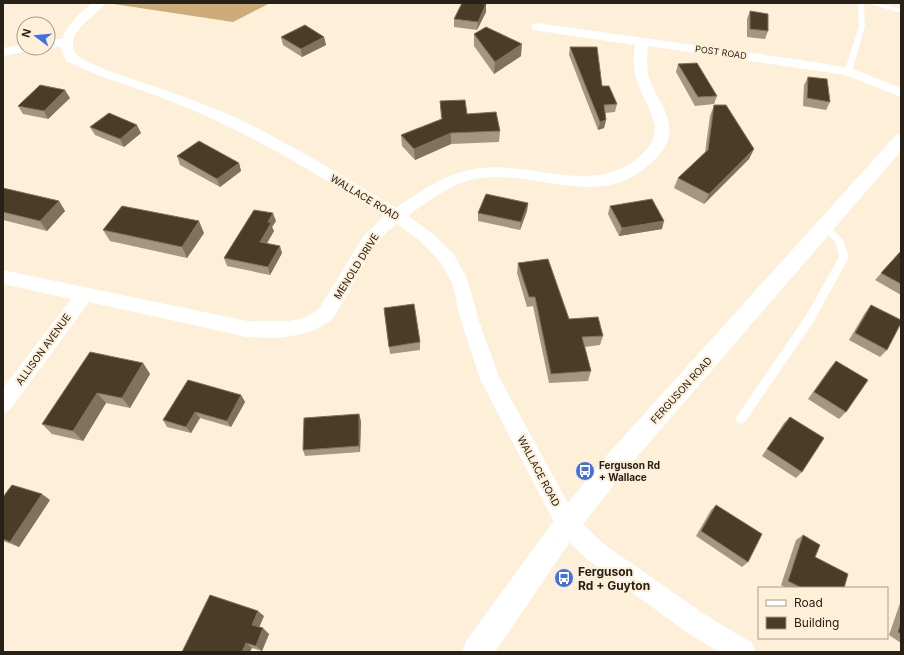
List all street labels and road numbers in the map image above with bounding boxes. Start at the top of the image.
street label: POST ROAD [695,43,747,61]
street label: WALLACE ROAD [328,172,402,222]
street label: MENOLD DRIVE [331,231,381,301]
street label: ALLISON AVENUE [13,311,73,387]
street label: FERGUSON ROAD [648,354,714,426]
street label: WALLACE ROAD [515,434,563,508]

